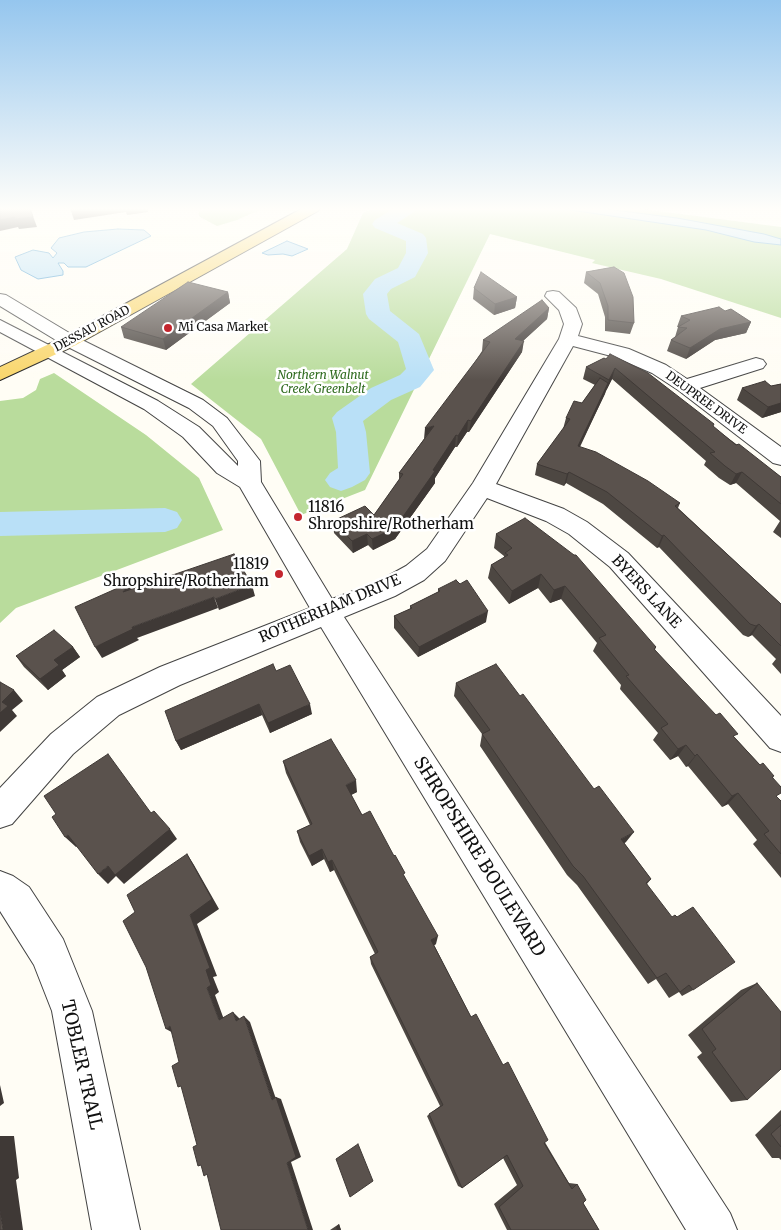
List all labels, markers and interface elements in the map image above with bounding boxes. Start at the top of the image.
street label: DESSAU ROAD [51,303,133,355]
place label: Mi Casa Market [178,321,268,335]
marker: Mi Casa Market [162,322,174,334]
park label: Northern Walnut Creek Greenbelt [277,369,369,397]
street label: DEUPREE DRIVE [663,369,749,437]
place label: 11816 Shropshire/Rotherham [308,499,474,534]
marker: 11816 Shropshire/Rotherham [292,511,304,523]
street label: BYERS LANE [608,552,684,632]
place label: 11819 Shropshire/Rotherham [103,556,269,591]
marker: 11819 Shropshire/Rotherham [273,568,285,580]
street label: ROTHERHAM DRIVE [256,571,404,647]
street label: SHROPSHIRE BOULEVARD [408,753,550,961]
street label: TOBLER TRAIL [56,998,106,1132]

